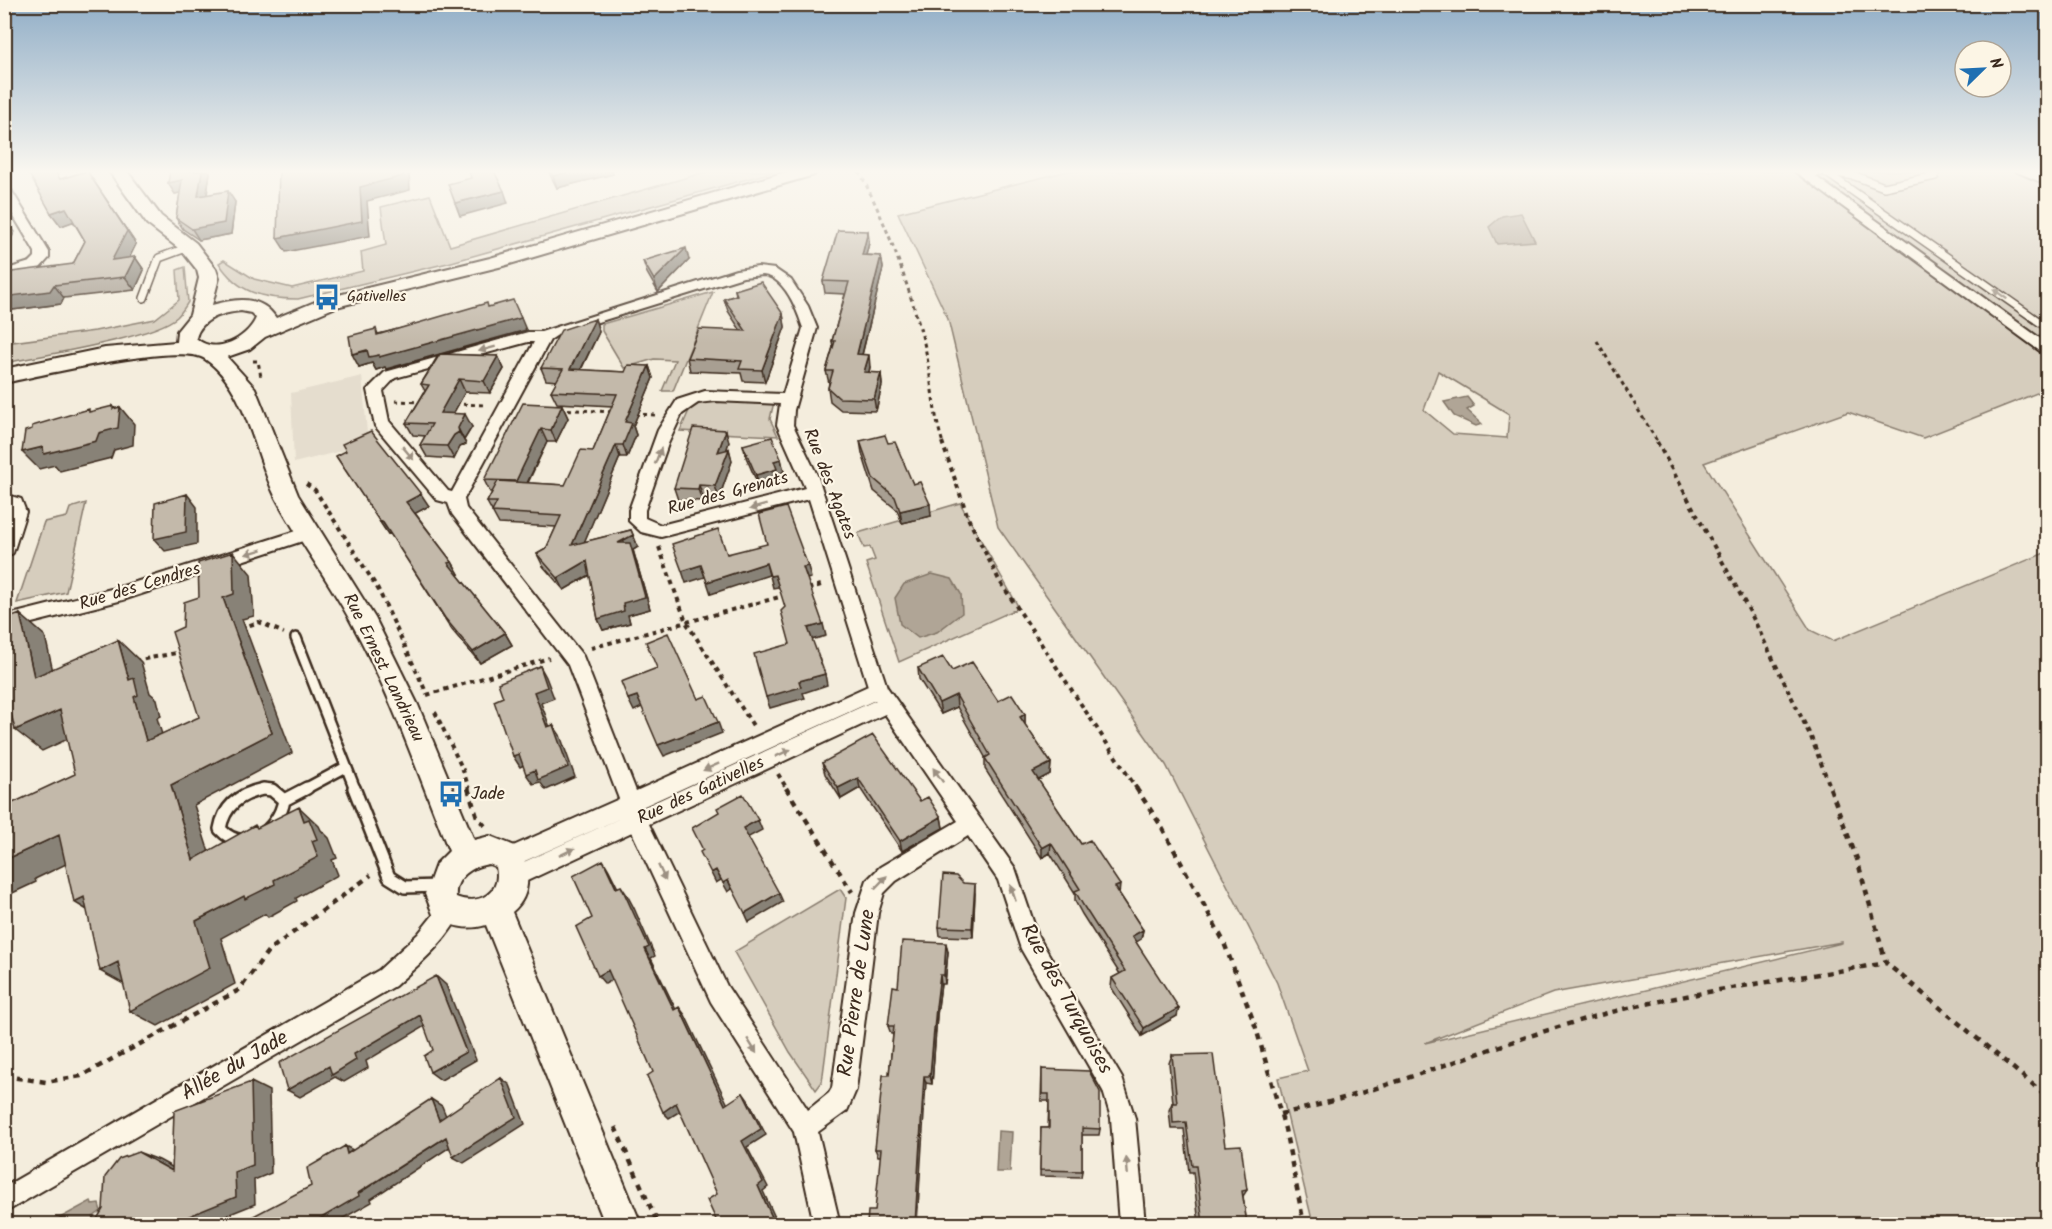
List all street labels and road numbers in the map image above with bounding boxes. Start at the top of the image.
street label: Rue des Agates [794,424,864,544]
street label: Rue des Grenats [664,464,792,524]
street label: Rue des Cendres [76,555,205,619]
street label: Rue Ernest Landrieau [334,588,432,748]
street label: Rue des Gativelles [633,749,770,833]
street label: Rue Pierre de Lune [829,907,885,1079]
street label: Rue des Turquoises [1011,918,1121,1080]
street label: Allée du Jade [175,1022,295,1110]

